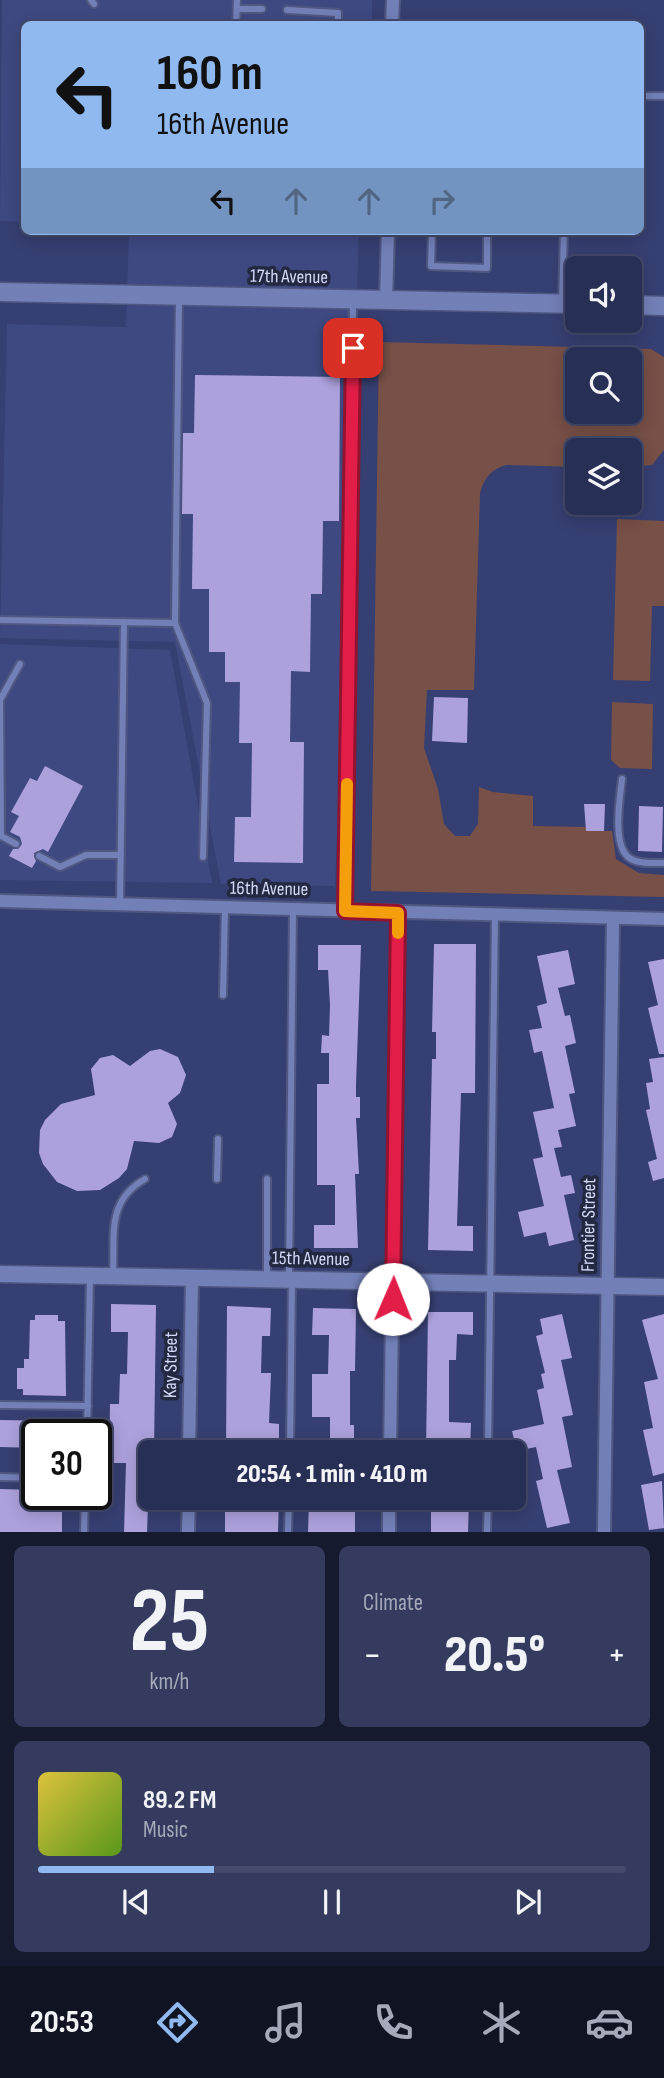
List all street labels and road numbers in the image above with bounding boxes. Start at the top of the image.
street label: 17th Avenue [250,265,328,289]
street label: 16th Avenue [230,877,308,901]
street label: Frontier Street [577,1178,601,1272]
street label: 15th Avenue [272,1247,350,1271]
street label: Kay Street [159,1332,183,1398]

